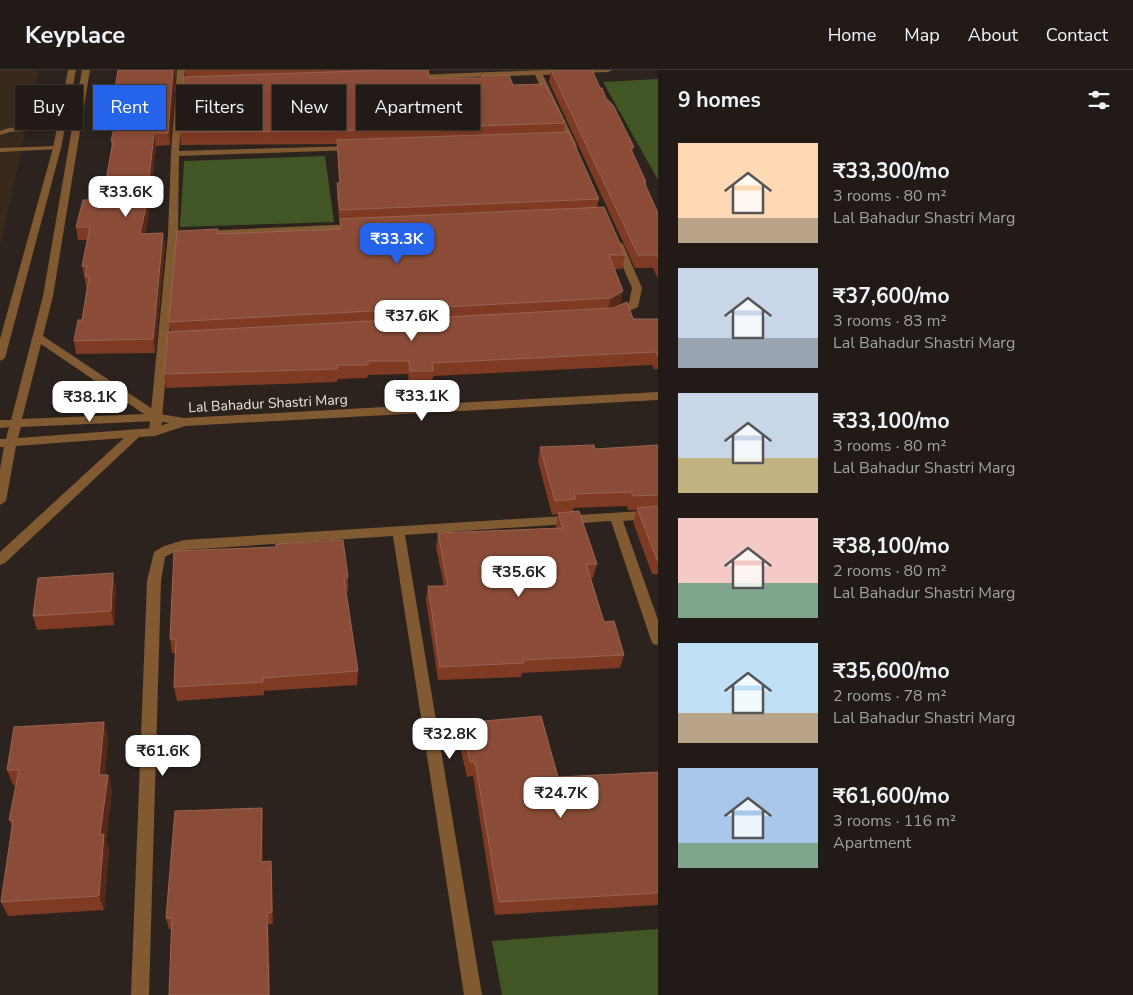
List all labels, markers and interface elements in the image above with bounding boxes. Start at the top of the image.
text: Keyplace [25,19,125,51]
text: Home [828,23,876,47]
text: Map [904,23,940,47]
text: About [968,23,1018,47]
text: Contact [1046,23,1108,47]
chip: Buy [15,85,83,130]
chip: Rent [93,85,166,130]
chip: Filters [176,85,262,130]
chip: New [272,85,346,130]
chip: Apartment [356,85,480,130]
text: 9 homes [678,86,761,114]
icon: filters [1085,86,1113,114]
text: ₹33,300/mo [833,157,950,185]
icon: home [718,163,778,223]
pin: ₹33.6K [85,176,167,218]
text: ₹33.6K [100,181,153,203]
text: 3 rooms · 80 m² [833,185,946,207]
text: Lal Bahadur Shastri Marg [833,207,1015,229]
pin: ₹33.3K [356,222,438,265]
text: ₹33.3K [371,228,424,250]
text: ₹37,600/mo [833,282,950,310]
icon: home [718,288,778,348]
pin: ₹37.6K [371,300,453,342]
text: ₹37.6K [386,305,439,327]
text: 3 rooms · 83 m² [833,310,946,332]
text: Lal Bahadur Shastri Marg [833,332,1015,354]
pin: ₹38.1K [49,380,131,423]
pin: ₹33.1K [381,380,463,422]
text: ₹33.1K [396,385,449,407]
text: ₹38.1K [64,386,117,408]
street label: Lal Bahadur Shastri Marg [188,390,348,417]
text: ₹33,100/mo [833,407,950,435]
icon: home [718,413,778,473]
text: 3 rooms · 80 m² [833,435,946,457]
text: Lal Bahadur Shastri Marg [833,457,1015,479]
text: ₹38,100/mo [833,532,950,560]
icon: home [718,538,778,598]
pin: ₹35.6K [478,556,560,598]
text: 2 rooms · 80 m² [833,560,946,582]
text: ₹35.6K [493,561,546,583]
text: Lal Bahadur Shastri Marg [833,582,1015,604]
text: ₹35,600/mo [833,657,950,685]
icon: home [718,663,778,723]
text: 2 rooms · 78 m² [833,685,946,707]
text: Lal Bahadur Shastri Marg [833,707,1015,729]
pin: ₹32.8K [409,718,491,760]
text: ₹32.8K [424,723,477,745]
pin: ₹61.6K [122,734,204,777]
text: ₹61.6K [137,740,190,762]
pin: ₹24.7K [520,776,602,819]
text: ₹24.7K [535,782,588,804]
text: ₹61,600/mo [833,782,950,810]
icon: home [718,788,778,848]
text: 3 rooms · 116 m² [833,810,956,832]
text: Apartment [833,832,911,854]

